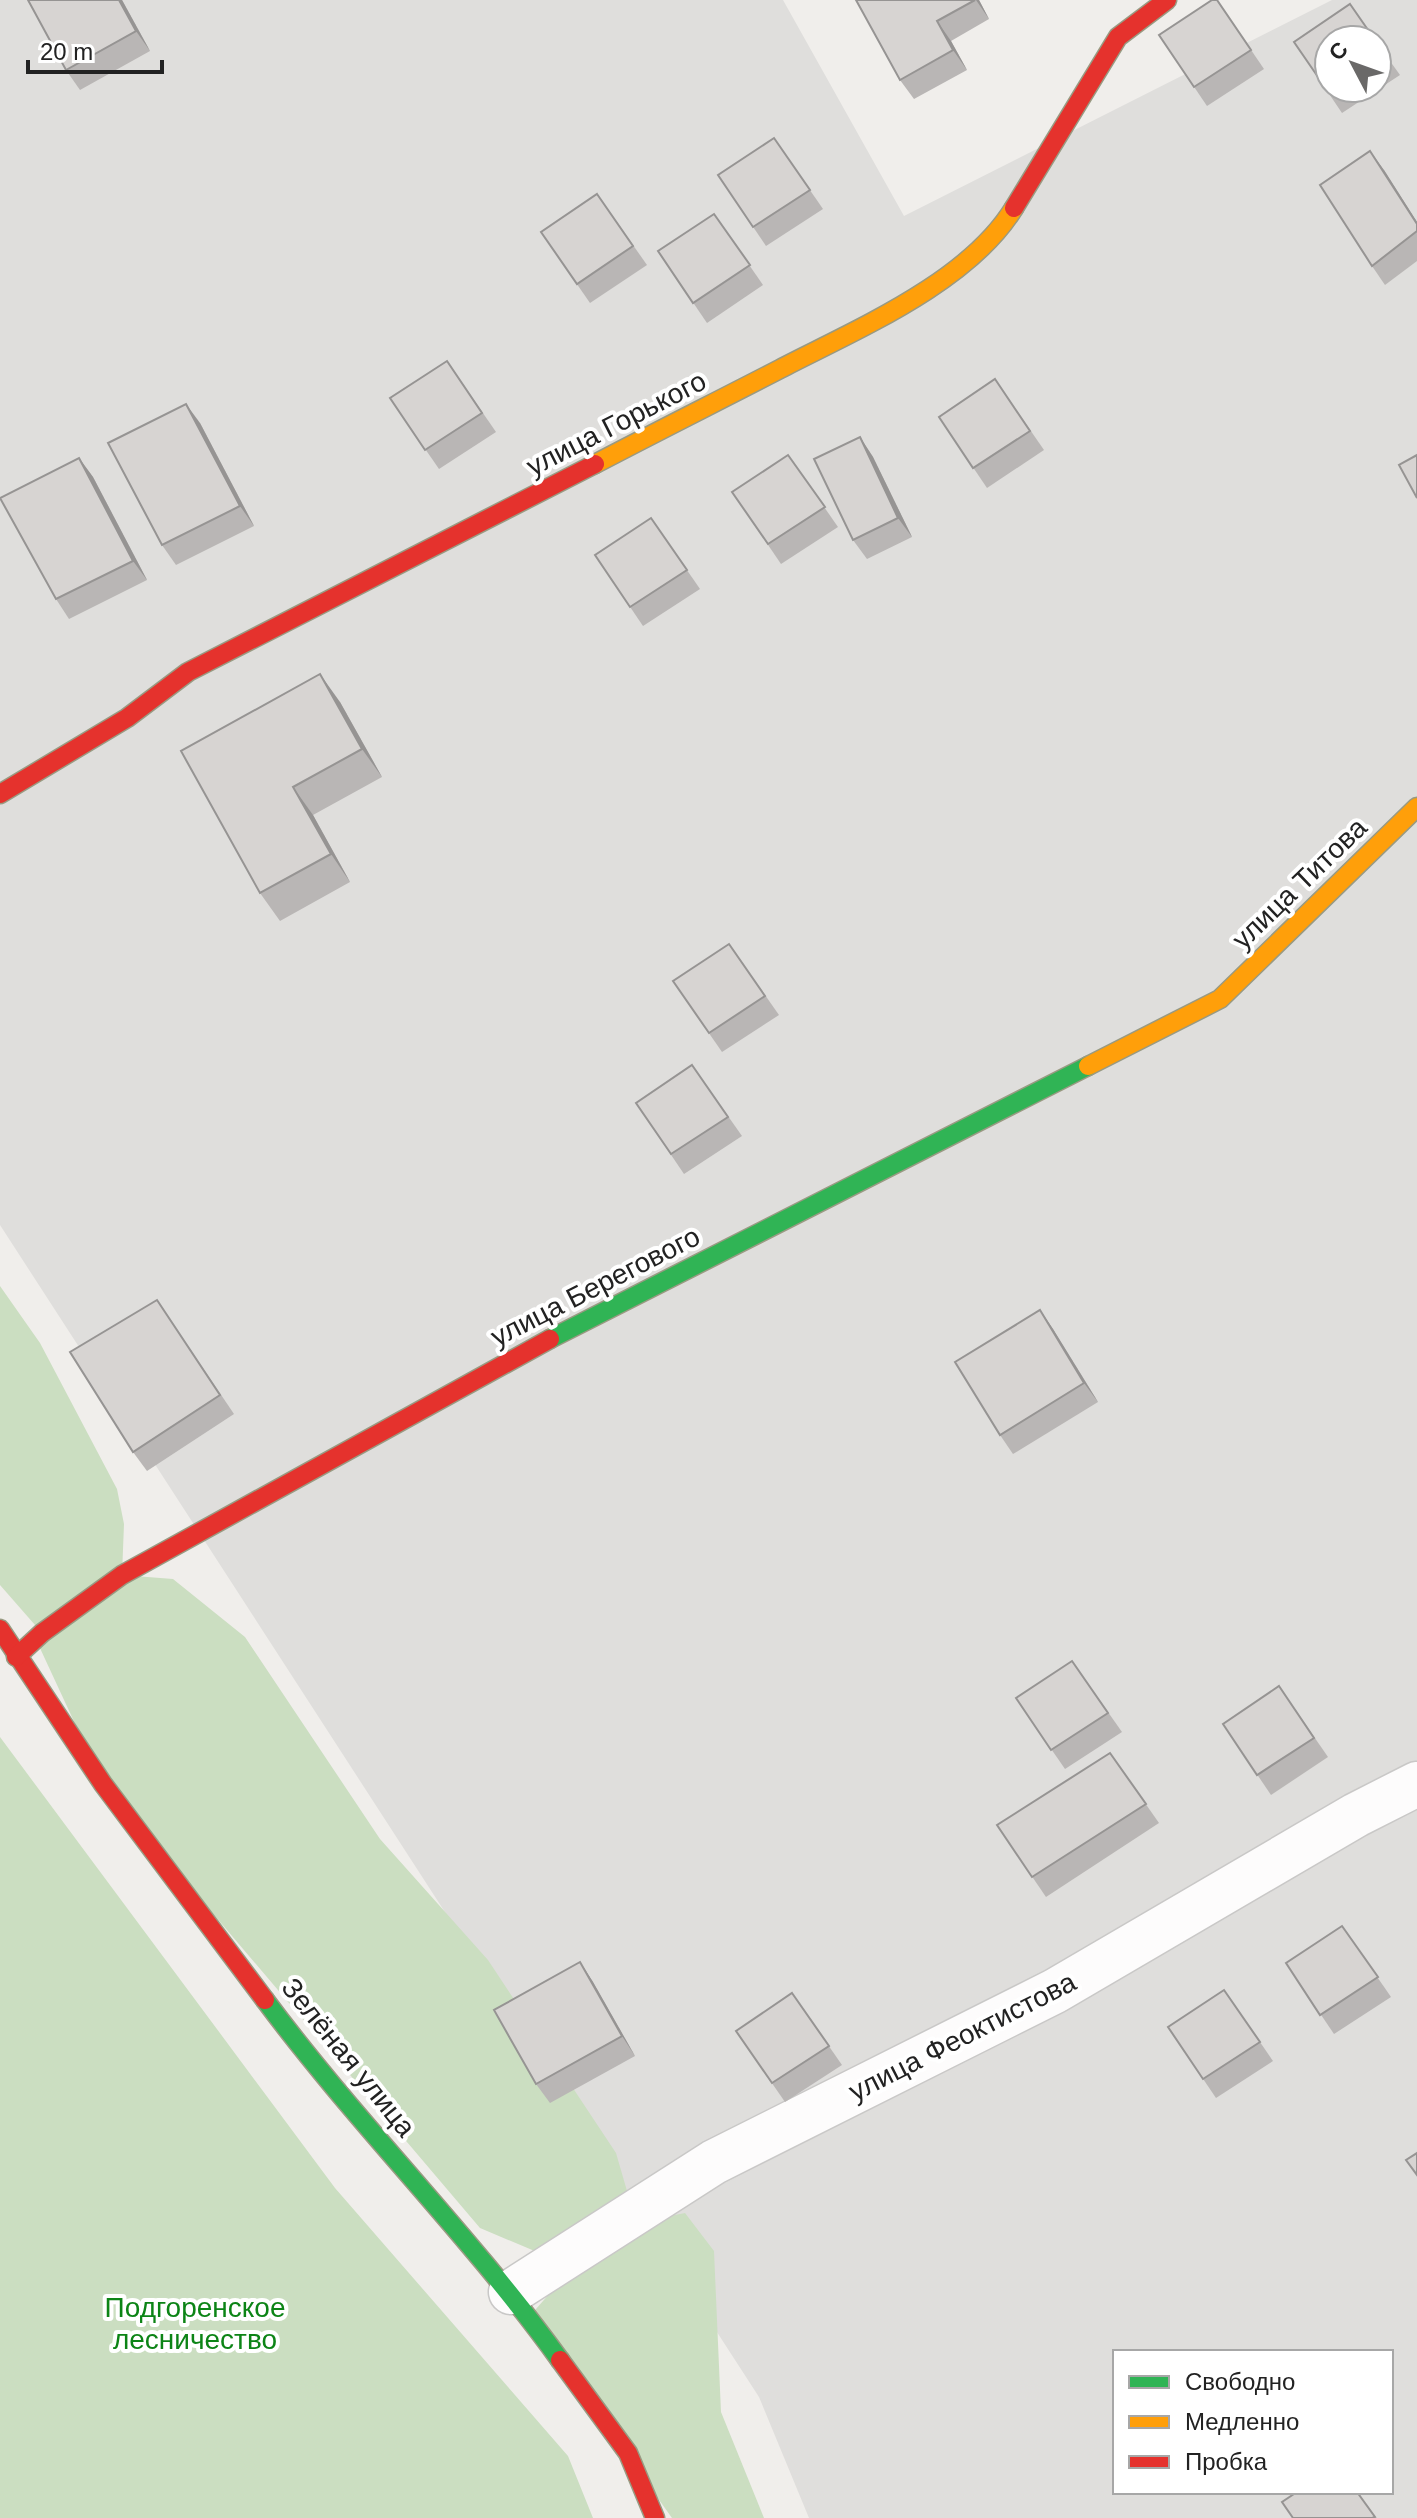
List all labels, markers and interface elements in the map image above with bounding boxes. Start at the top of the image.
scale bar [28,24,162,74]
north arrow [1313,24,1393,104]
text: С [1324,37,1353,65]
text: 20 m [40,38,93,65]
street label: улица Горького [521,365,711,482]
street label: улица Титова [1226,811,1373,955]
street label: улица Берегового [486,1220,705,1353]
street label: улица Феоктистова [844,1966,1081,2107]
street label: Зелёная улица [275,1972,422,2143]
park label: Подгоренское лесничество [105,2292,285,2355]
legend [1113,2350,1393,2494]
text: Свободно [1185,2368,1295,2395]
text: Медленно [1185,2408,1299,2435]
text: Пробка [1185,2448,1268,2475]

